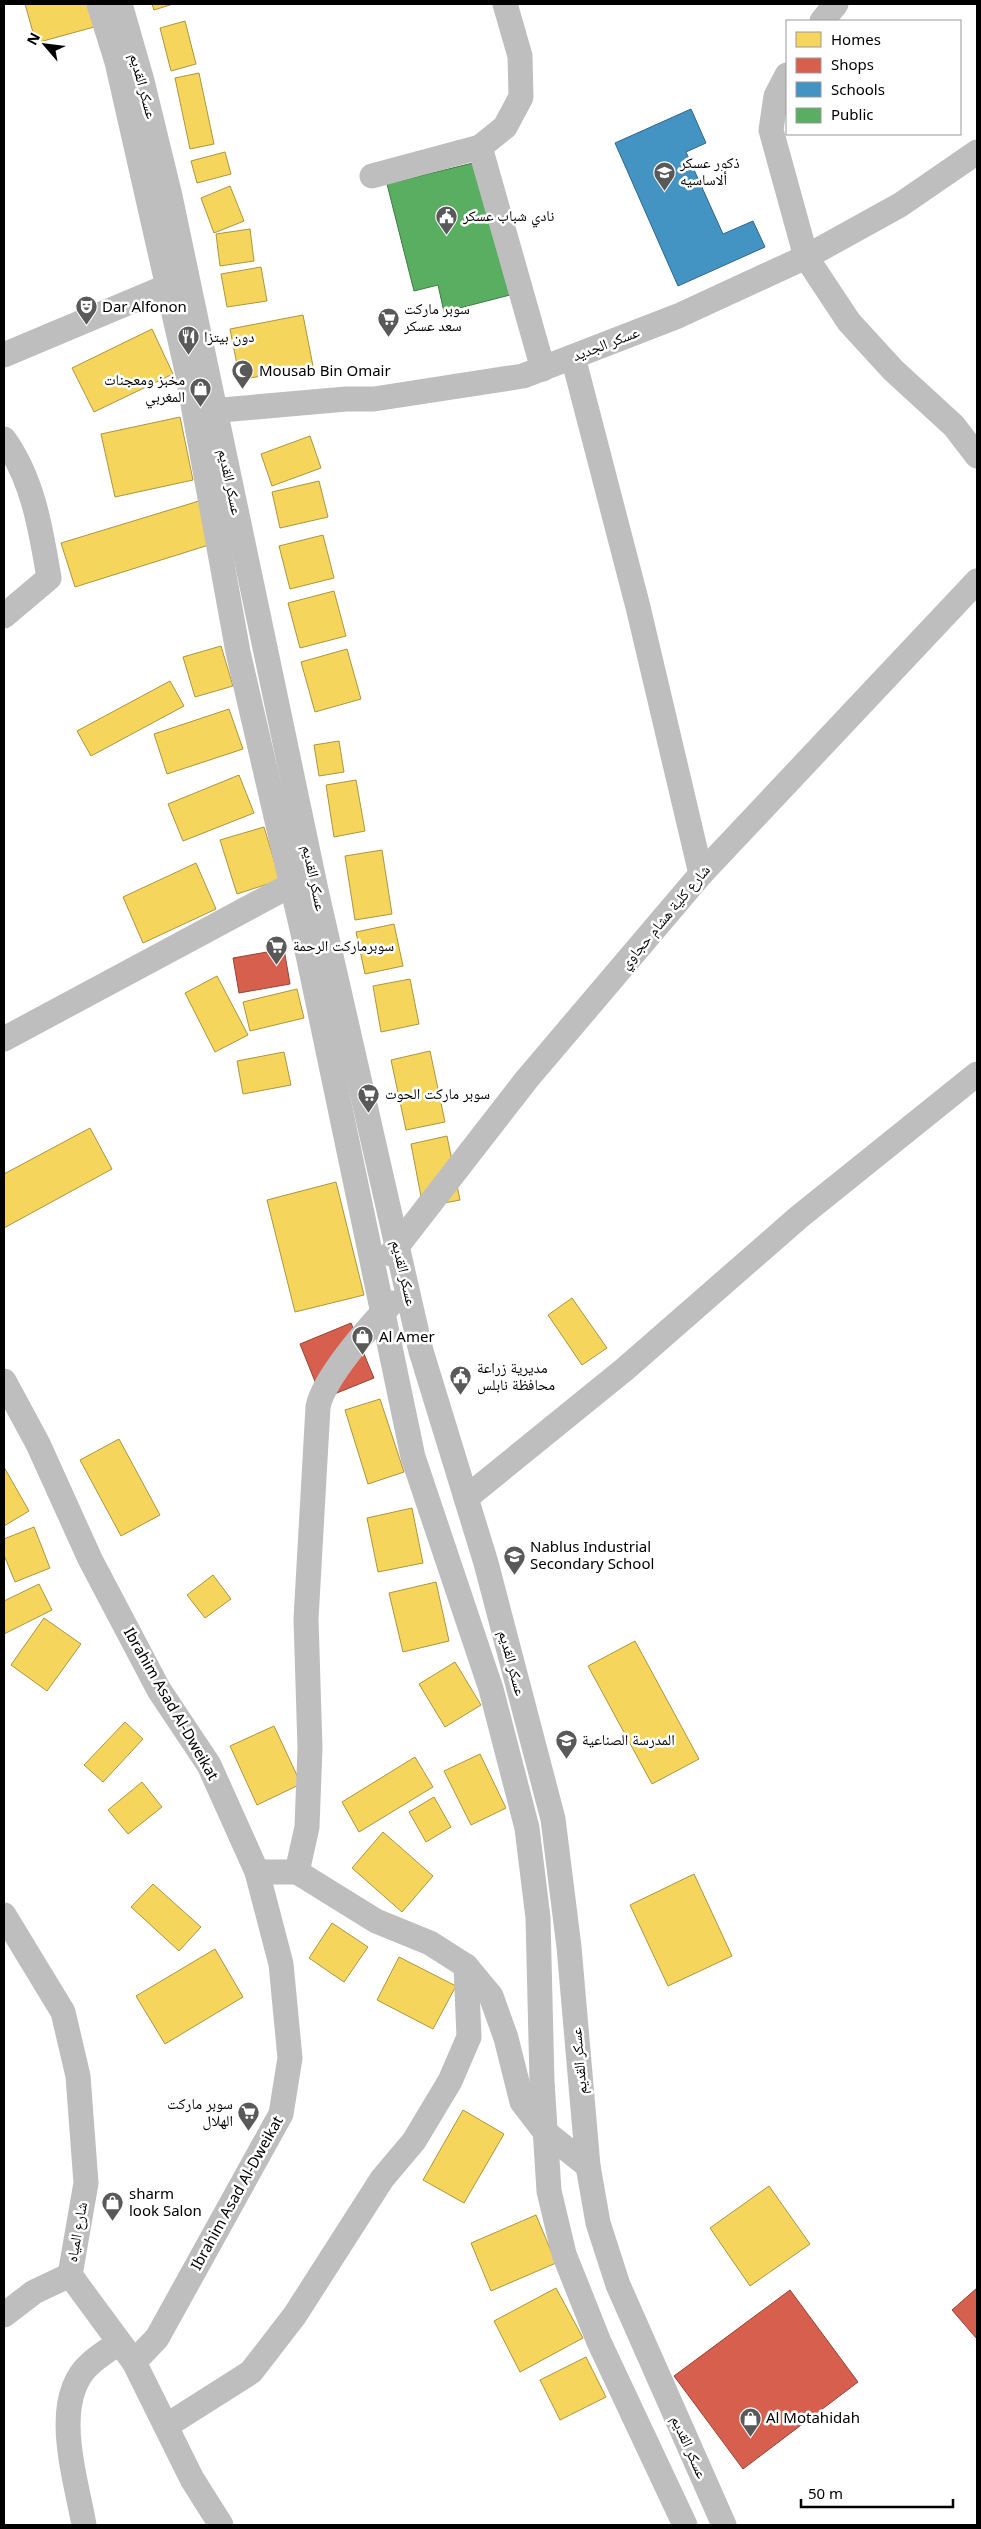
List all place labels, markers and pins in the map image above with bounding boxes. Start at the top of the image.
place label: ذكور عسكر ألاساسيه [679,152,740,189]
school or university icon: ذكور عسكر ألاساسيه [652,160,676,191]
public building icon: نادي شباب عسكر [435,204,459,235]
place label: نادي شباب عسكر [462,205,554,228]
theatre icon: Dar Alfonon [74,295,98,326]
place label: Dar Alfonon [102,296,187,316]
place label: سوبر ماركت سعد عسكر [403,298,470,335]
supermarket icon: سوبر ماركت سعد عسكر [376,306,400,337]
restaurant icon: دون بيتزا [176,325,200,356]
place label: دون بيتزا [204,326,254,347]
mosque icon: Mousab Bin Omair [231,359,255,390]
place label: Mousab Bin Omair [259,360,391,380]
place label: مخبز ومعجنات المغربي [104,369,185,409]
shop icon: مخبز ومعجنات المغربي [189,377,213,408]
supermarket icon: سوبرماركت الرحمة [265,934,289,965]
place label: سوبرماركت الرحمة [293,935,394,955]
supermarket icon: سوبر ماركت الحوت [357,1082,381,1113]
place label: سوبر ماركت الحوت [385,1083,490,1103]
shop icon: Al Amer [351,1325,375,1356]
place label: Al Amer [379,1326,435,1346]
place label: مديرية زراعة محافظة نابلس [477,1357,555,1395]
public building icon: مديرية زراعة محافظة نابلس [449,1365,473,1396]
place label: Nablus Industrial Secondary School [530,1536,654,1573]
school or university icon: Nablus Industrial Secondary School [502,1544,526,1575]
school or university icon: المدرسة الصناعية [554,1728,578,1759]
place label: المدرسة الصناعية [582,1729,675,1749]
place label: سوبر ماركت الهلال [167,2093,233,2131]
supermarket icon: سوبر ماركت الهلال [237,2101,261,2132]
place label: sharm look Salon [129,2183,202,2220]
shop icon: sharm look Salon [101,2191,125,2222]
shop icon: Al Motahidah [738,2406,762,2437]
place label: Al Motahidah [766,2407,860,2427]

